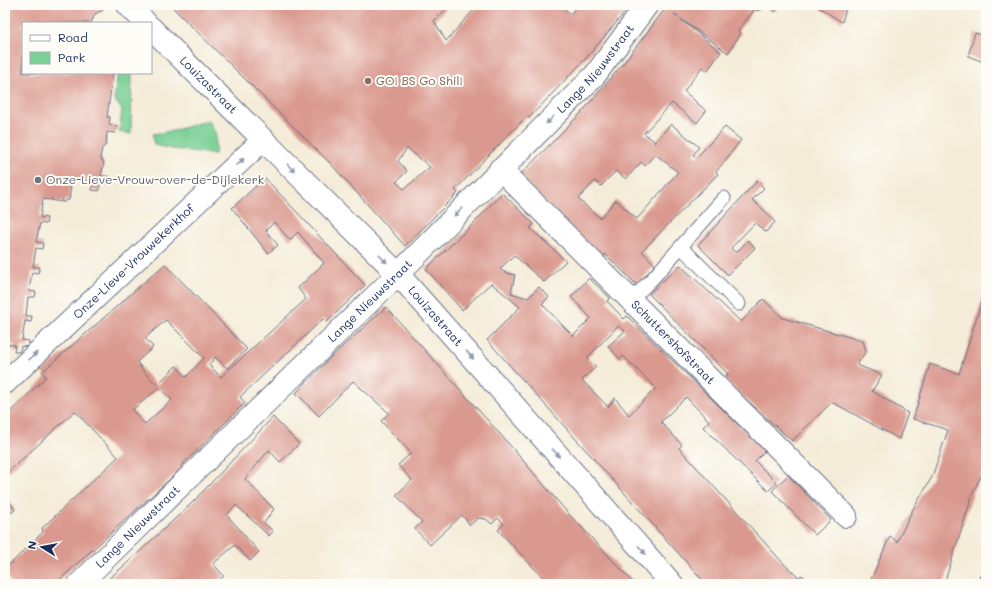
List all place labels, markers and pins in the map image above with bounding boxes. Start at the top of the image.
place label: GO! BS Go Shil! [376,72,463,88]
marker: GO! BS Go Shil! [363,76,373,86]
place label: Onze-Lieve-Vrouw-over-de-Dijlekerk [46,171,264,187]
marker: Onze-Lieve-Vrouw-over-de-Dijlekerk [33,175,43,185]

